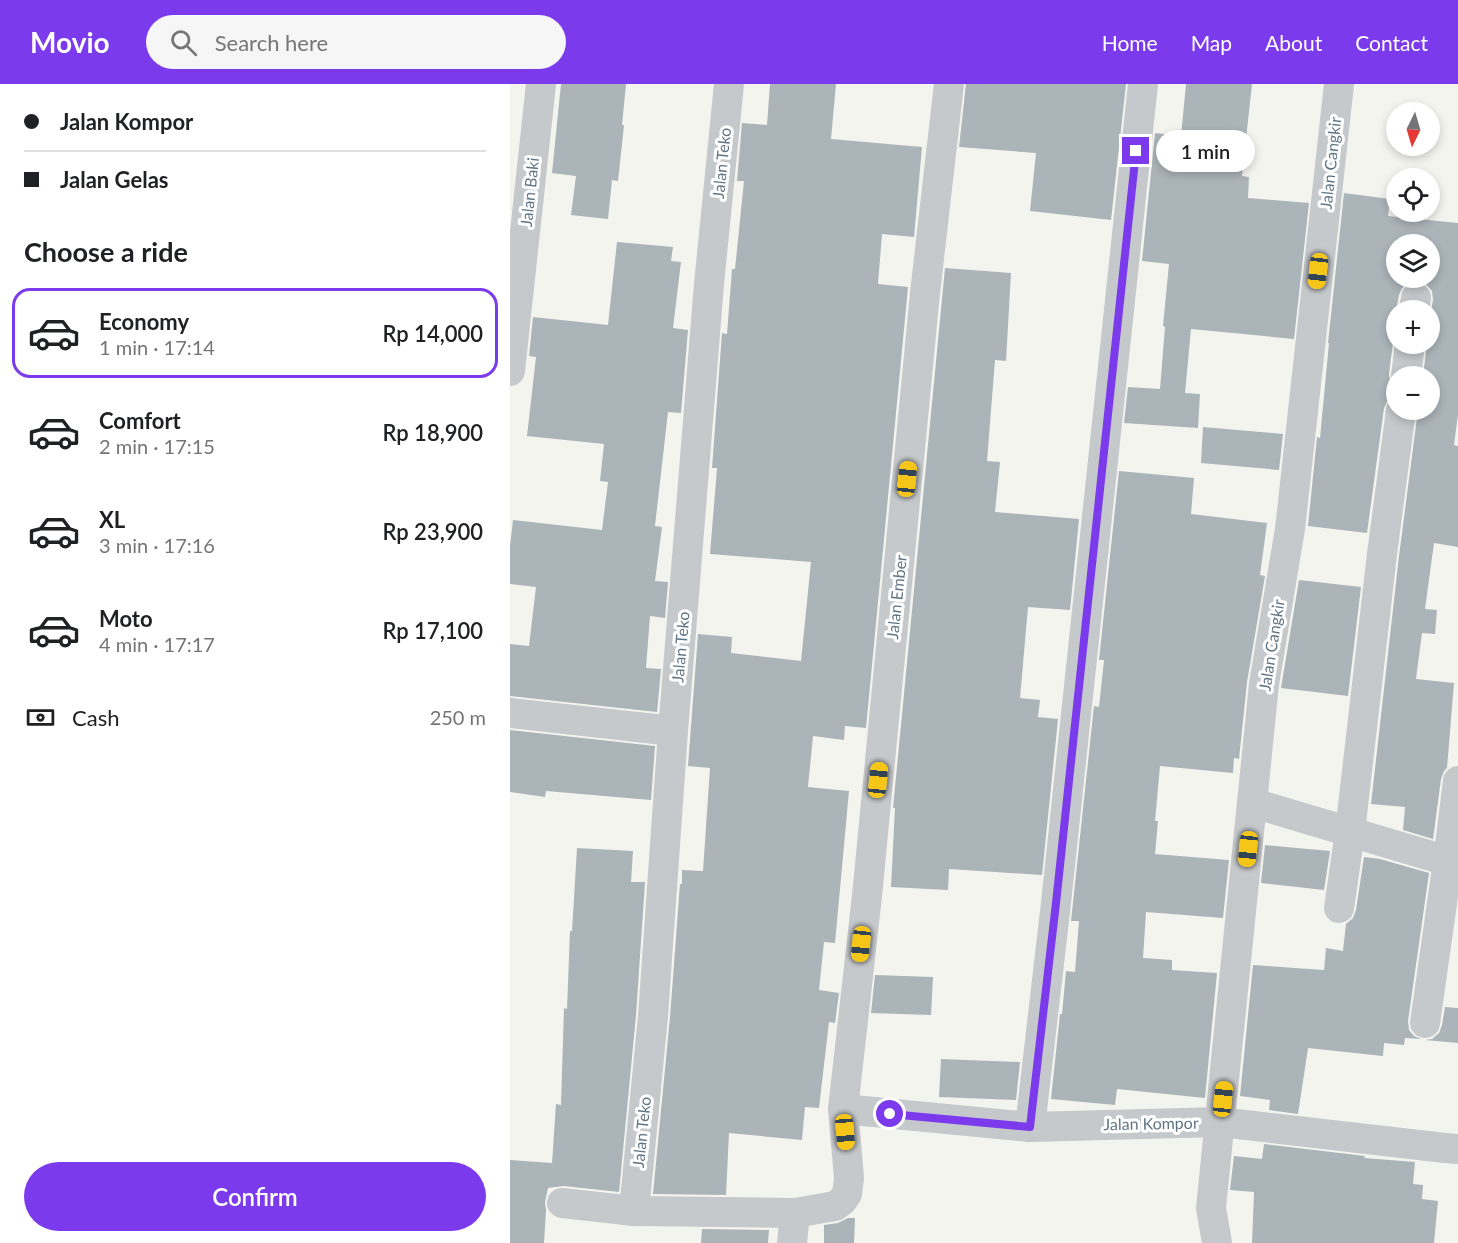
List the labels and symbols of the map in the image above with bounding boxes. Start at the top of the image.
north arrow [1386,102,1440,156]
street label: Jalan Cangkir [1316,116,1344,210]
street label: Jalan Teko [708,127,734,199]
callout: 1 min [1157,130,1256,172]
route end [1122,137,1149,164]
street label: Jalan Baki [516,157,542,227]
car [1307,252,1329,290]
car [896,460,918,498]
street label: Jalan Ember [882,554,910,640]
street label: Jalan Cangkir [1254,598,1288,692]
street label: Jalan Teko [667,611,693,683]
car [867,761,889,799]
car [1237,830,1259,868]
car [850,925,872,963]
car [1212,1080,1234,1118]
street label: Jalan Teko [628,1096,654,1168]
route start [876,1100,903,1127]
car [834,1113,856,1151]
street label: Jalan Kompor [1103,1113,1199,1133]

